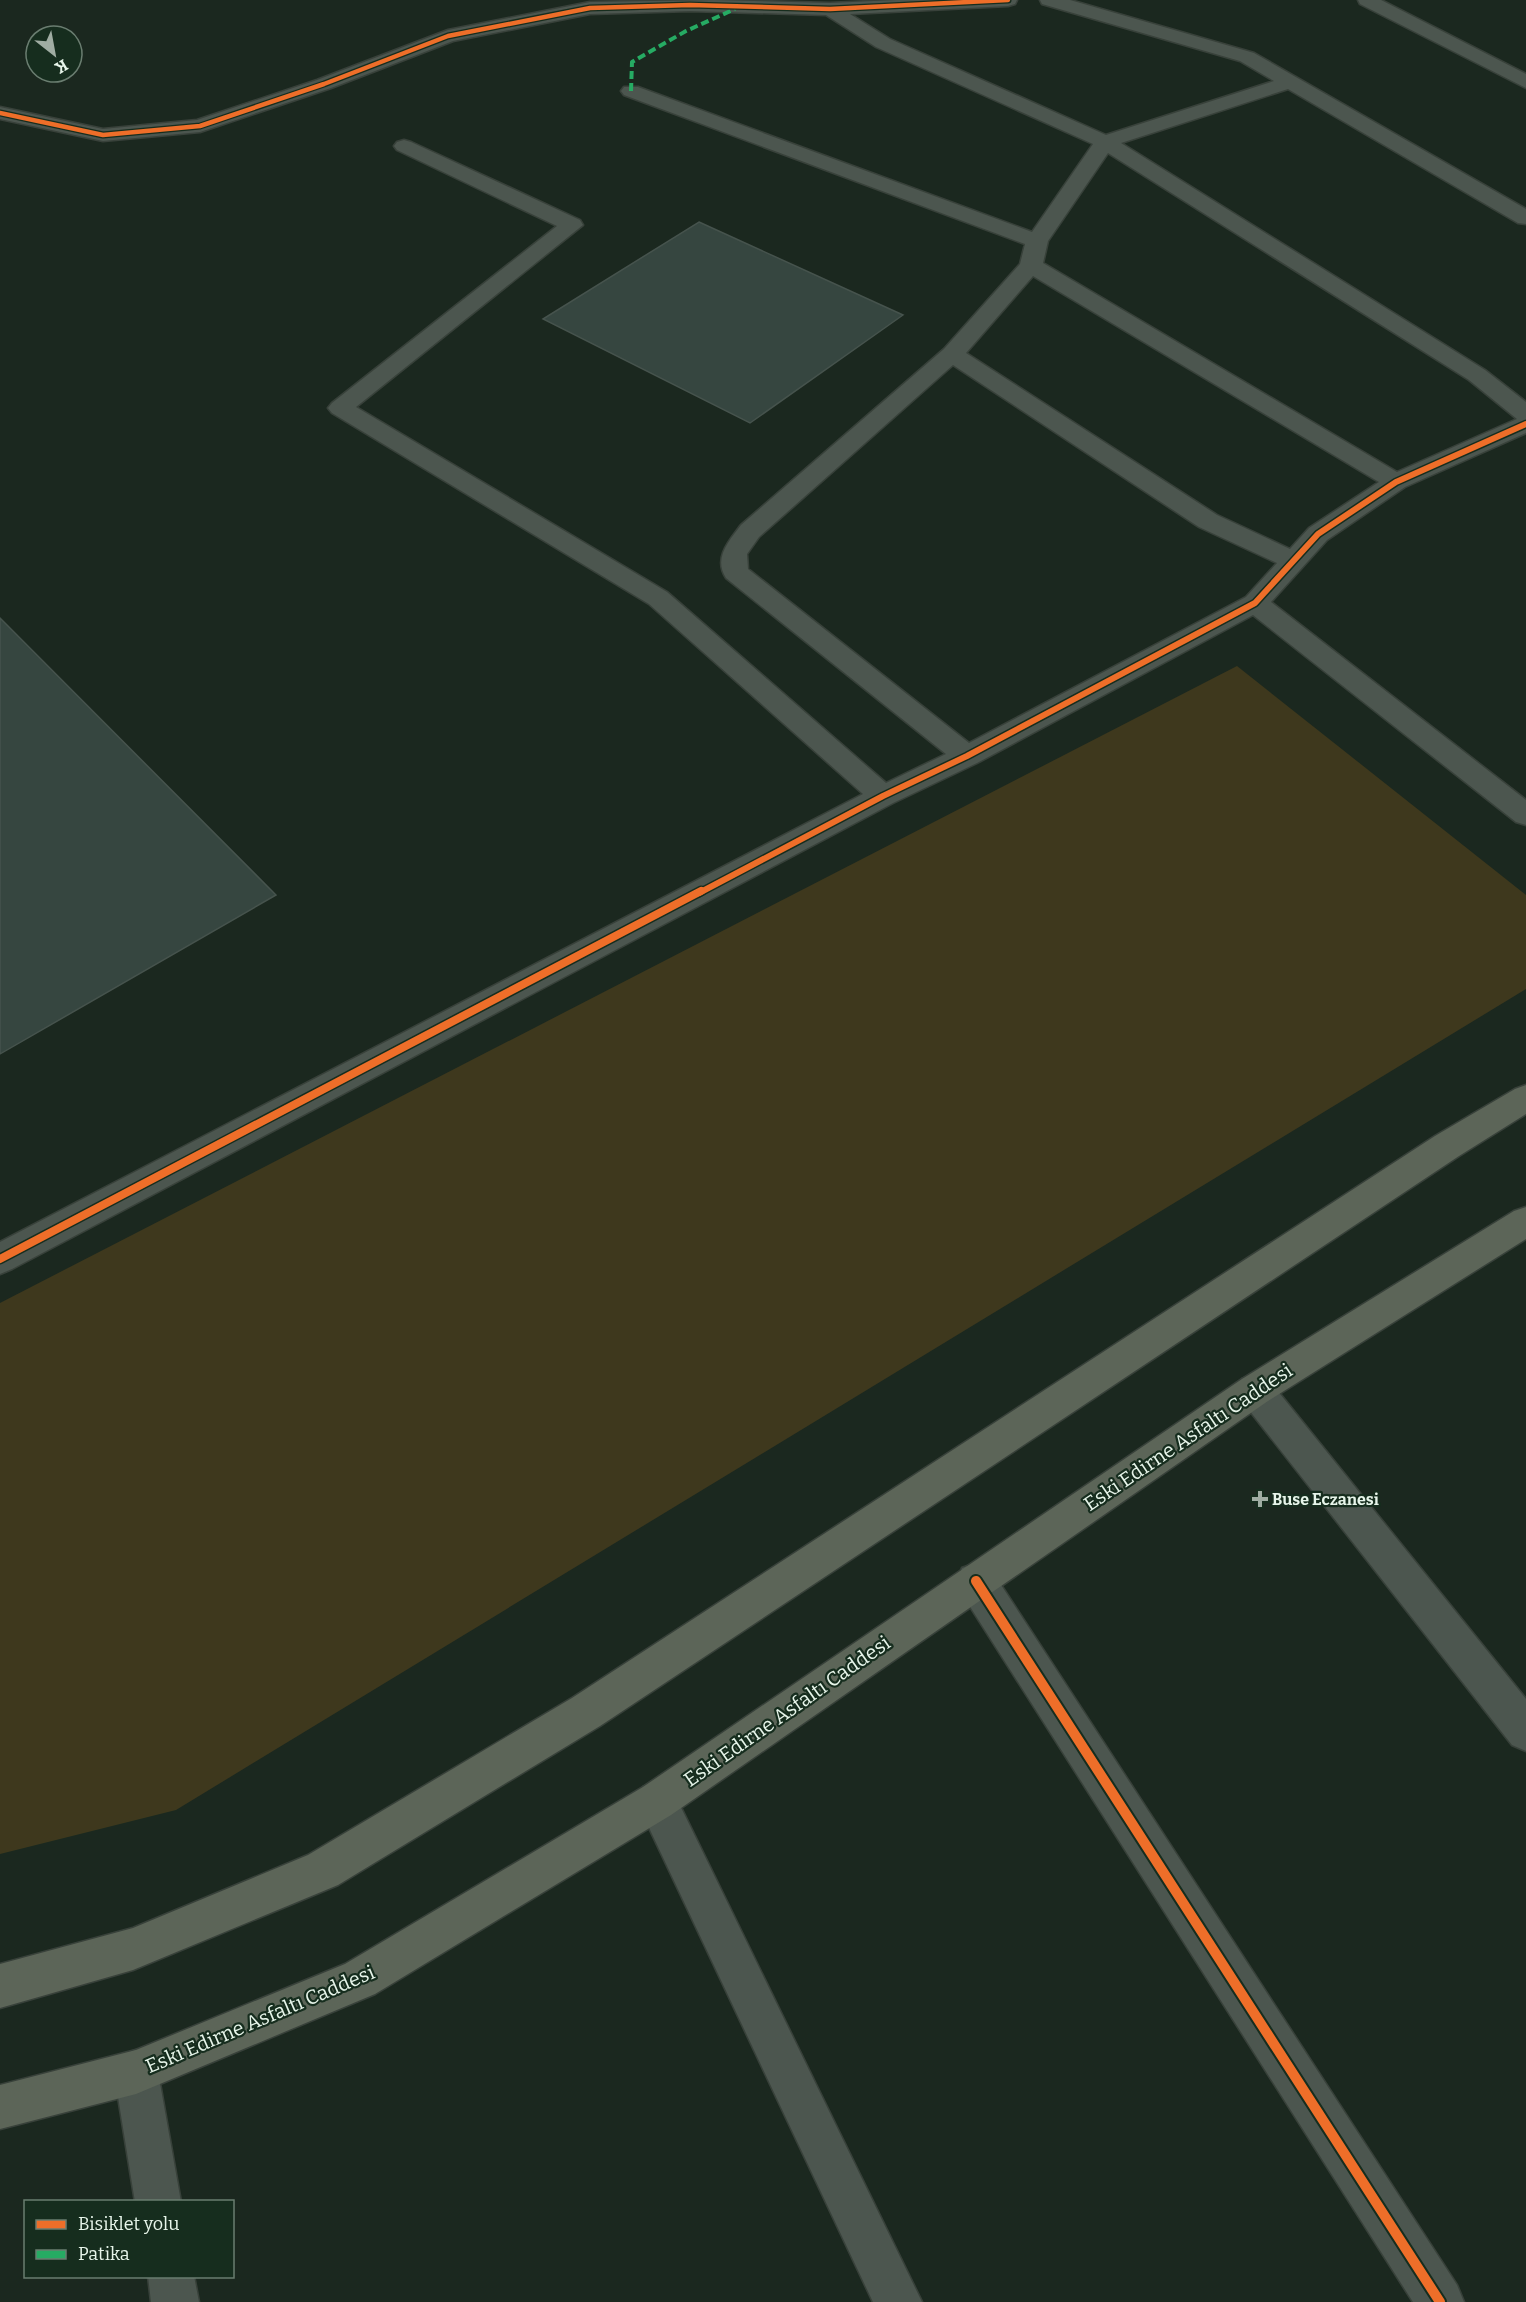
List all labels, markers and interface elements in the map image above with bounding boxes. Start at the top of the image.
north arrow [24,24,84,84]
text: K [51,55,71,78]
street label: Eski Edirne Asfaltı Caddesi [1079,1358,1297,1516]
place label: Buse Eczanesi [1272,1490,1379,1509]
marker: Buse Eczanesi [1253,1492,1267,1506]
street label: Eski Edirne Asfaltı Caddesi [679,1630,895,1792]
street label: Eski Edirne Asfaltı Caddesi [142,1960,378,2078]
legend [24,2200,234,2278]
text: Bisiklet yolu [78,2213,179,2235]
text: Patika [78,2243,130,2265]

